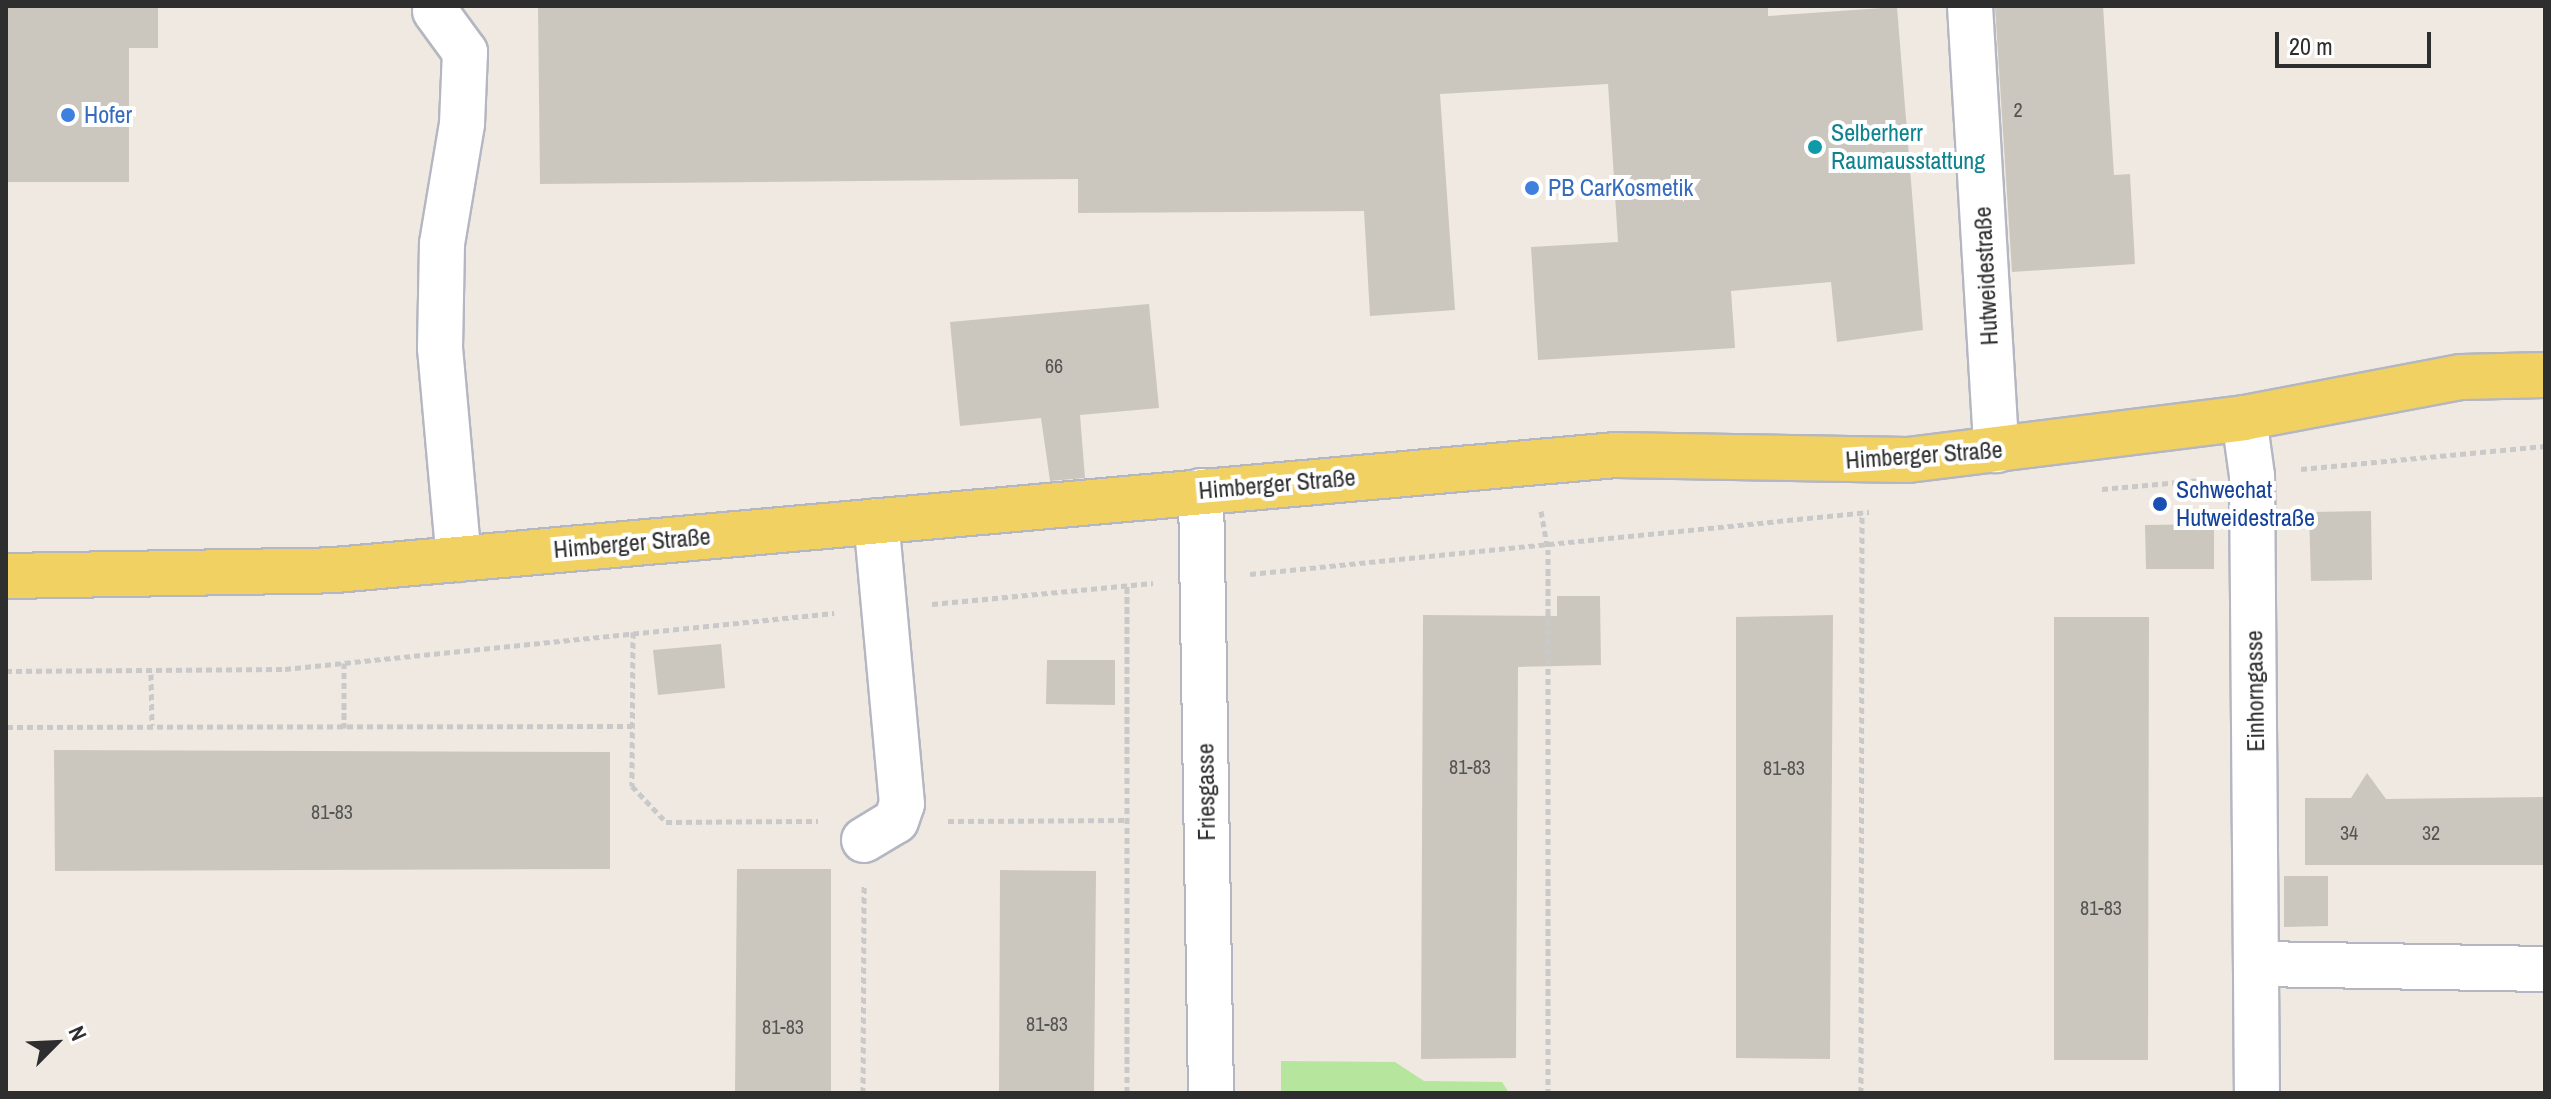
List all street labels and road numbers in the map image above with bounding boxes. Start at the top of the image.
street label: Hutweidestraße [1968,206,2004,346]
street label: Himberger Straße [1844,435,2004,475]
street label: Himberger Straße [1197,463,1357,505]
street label: Himberger Straße [552,522,712,564]
street label: Einhorngasse [2240,630,2270,752]
street label: Friesgasse [1191,743,1221,841]

